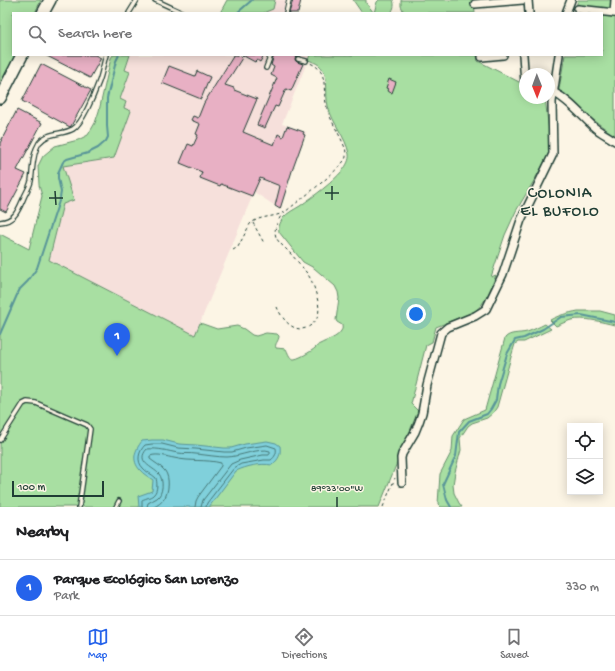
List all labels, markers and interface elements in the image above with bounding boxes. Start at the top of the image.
search box [12,12,603,56]
icon: search [26,23,48,45]
text: Search here [58,25,132,43]
north arrow [519,68,555,104]
district label: COLONIA EL BUFOLO [520,185,600,222]
your location [406,304,426,324]
pin: 1 [104,323,130,356]
map controls [567,423,603,495]
button: locate [567,423,603,459]
button: layers [567,459,603,495]
scale bar [12,479,104,498]
text: 100 m [18,482,45,494]
text: 89°33'00"W [311,483,363,495]
text: Nearby [16,523,69,543]
text: Parque Ecológico San Lorenzo [54,571,239,589]
text: 1 [26,580,32,595]
text: 330 m [566,580,599,595]
text: Park [54,589,79,604]
tab: Map [87,626,109,662]
tab: Directions [282,626,327,662]
tab: Saved [500,626,528,662]

